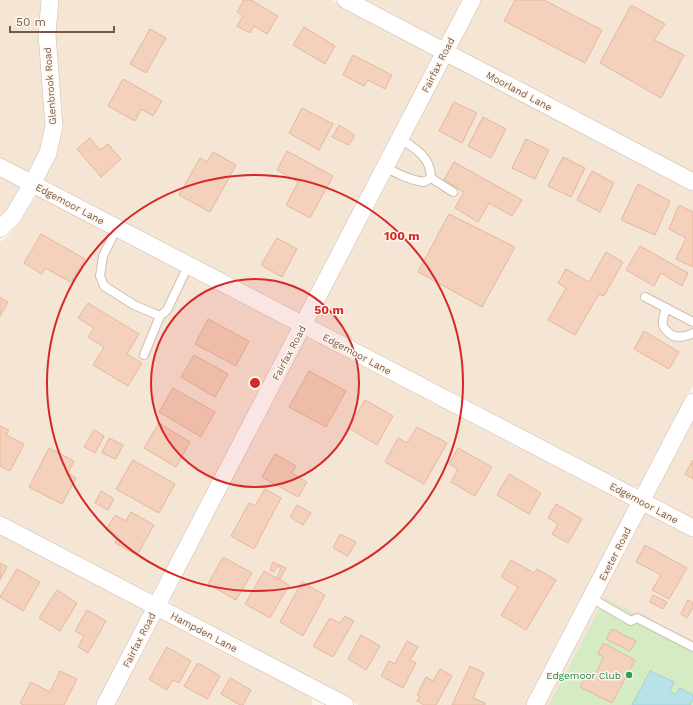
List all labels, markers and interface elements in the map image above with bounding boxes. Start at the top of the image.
scale bar [10,8,114,34]
text: 50 m [16,15,46,29]
street label: Fairfax Road [419,36,457,94]
street label: Glenbrook Road [42,47,58,125]
street label: Moorland Lane [484,69,554,113]
street label: Edgemoor Lane [34,181,106,227]
text: 100 m [384,229,420,243]
text: 50 m [314,303,344,317]
street label: Fairfax Road [270,324,308,382]
street label: Edgemoor Lane [321,331,393,377]
centre of rings [248,376,262,390]
street label: Edgemoor Lane [608,480,680,526]
street label: Exeter Road [597,525,633,583]
street label: Hampden Lane [169,610,239,654]
street label: Fairfax Road [120,611,158,669]
place label: Edgemoor Club [546,670,621,681]
marker: Edgemoor Club [624,670,634,680]

